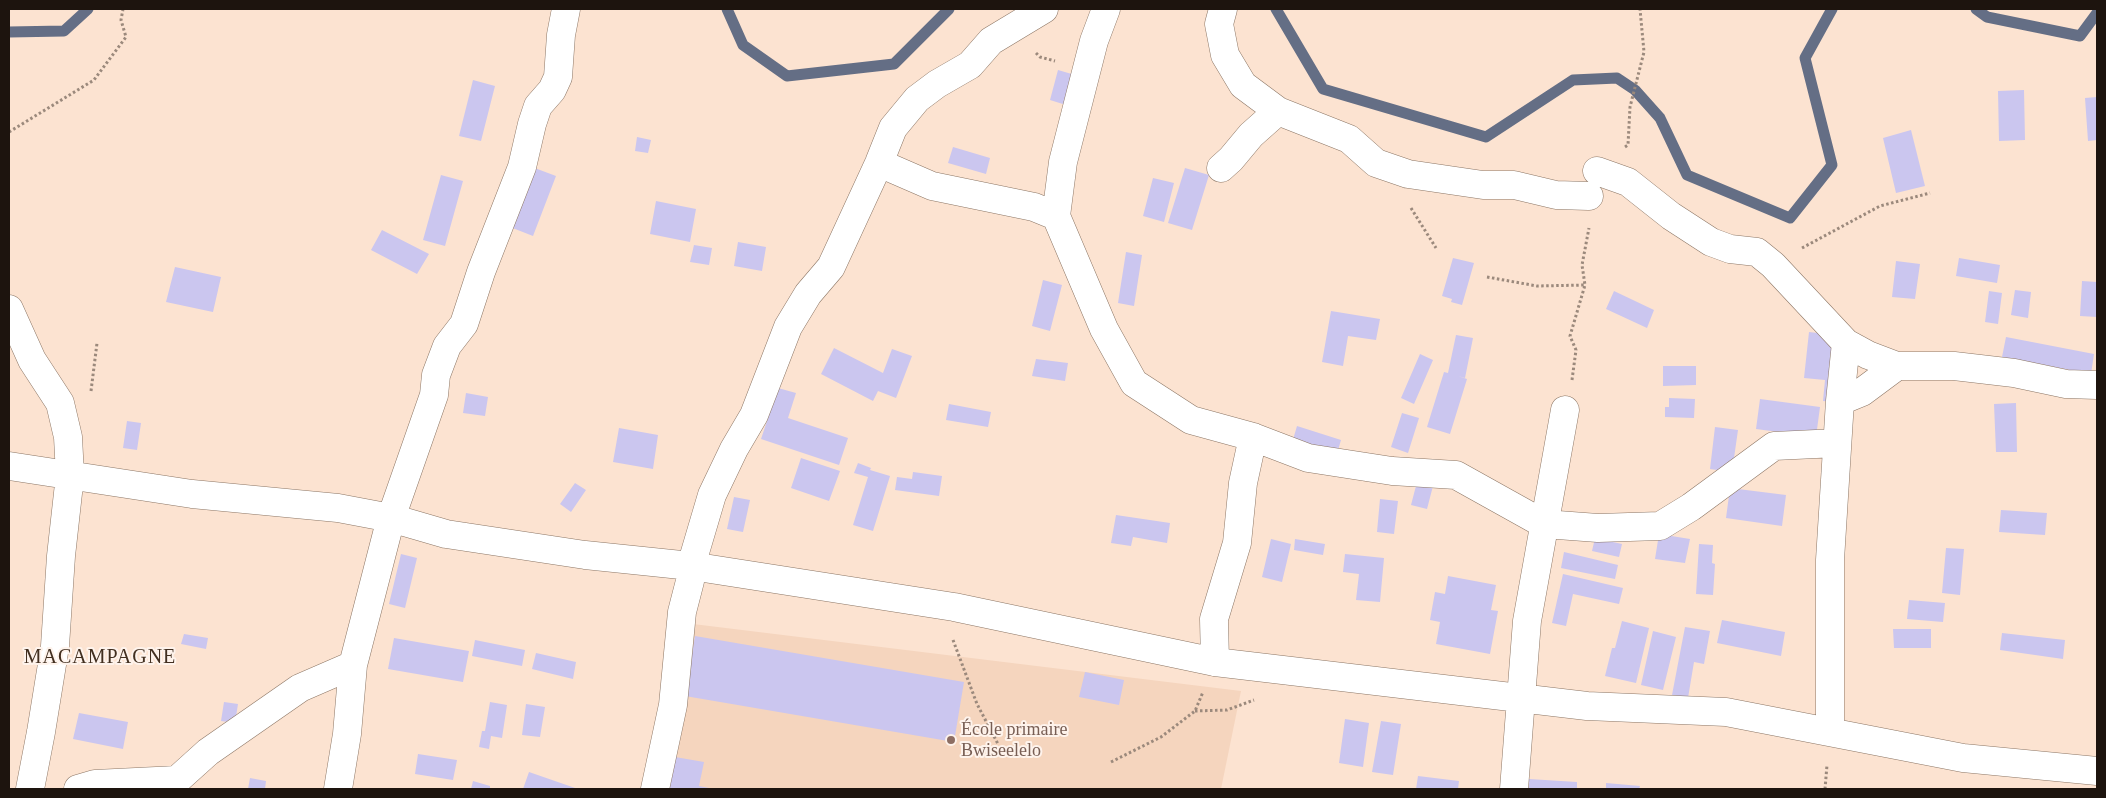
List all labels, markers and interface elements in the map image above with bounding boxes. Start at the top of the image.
district label: MACAMPAGNE [22,646,178,670]
place label: École primaire Bwiseelelo [961,719,1067,762]
marker: École primaire Bwiseelelo [945,734,957,746]

